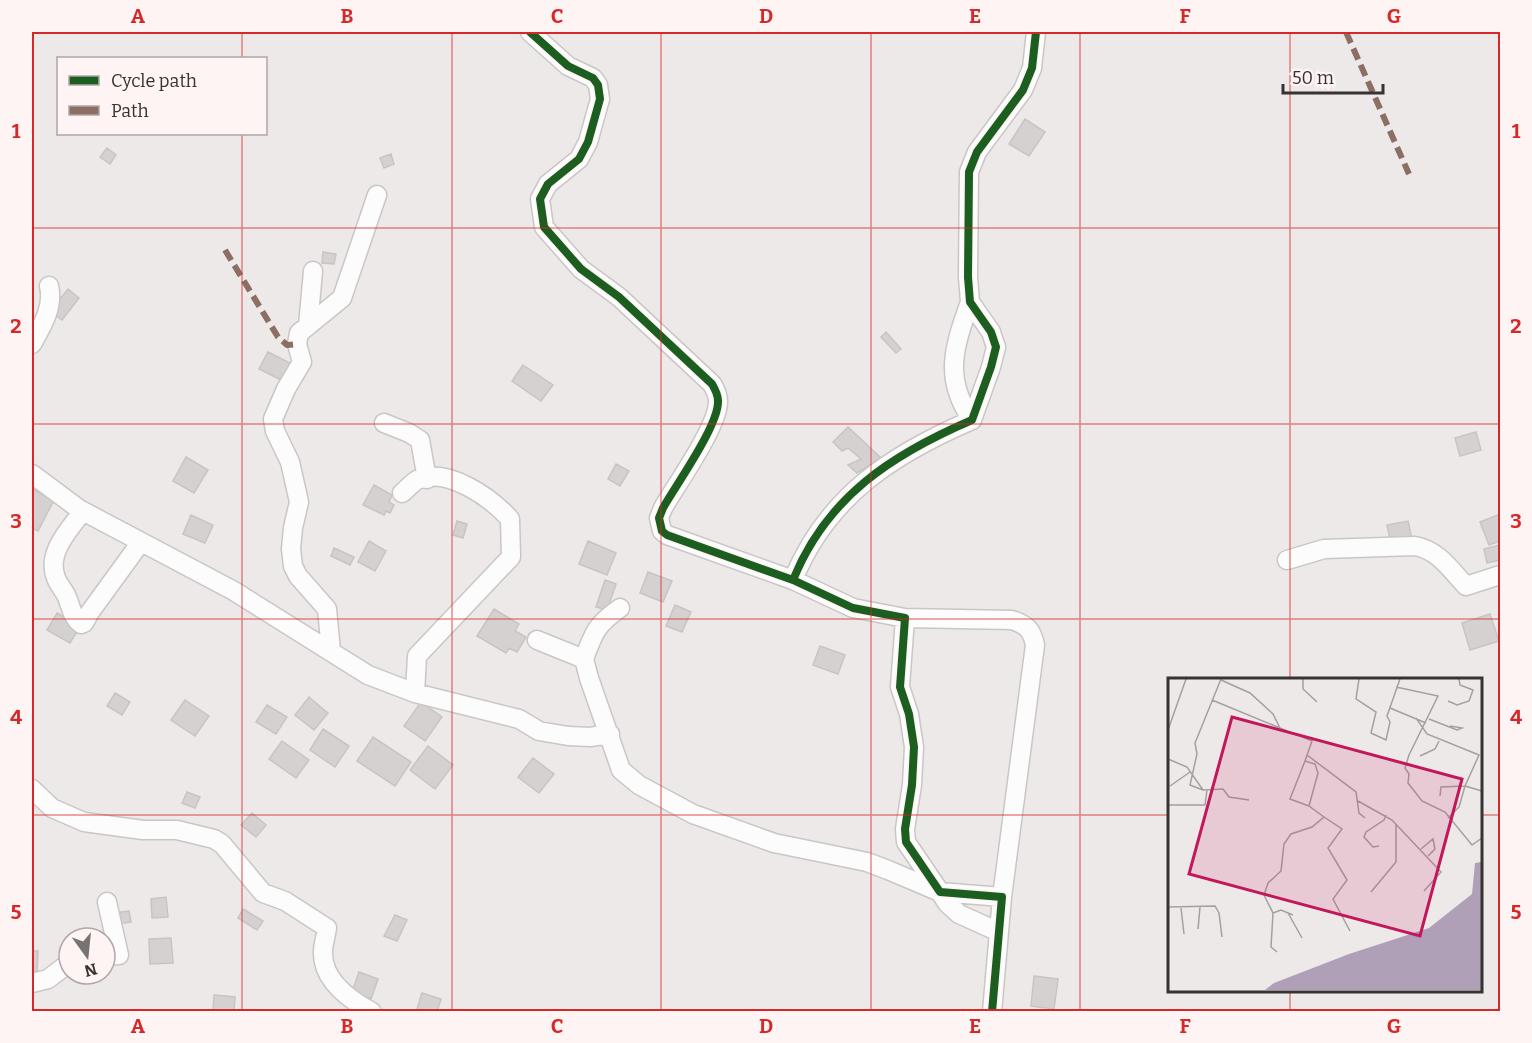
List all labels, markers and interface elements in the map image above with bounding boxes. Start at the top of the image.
text: A [131,4,146,28]
text: B [341,4,354,28]
text: C [551,4,563,28]
text: D [759,4,773,28]
text: E [969,4,981,28]
text: F [1179,4,1191,28]
text: G [1387,4,1401,28]
legend [57,57,267,135]
scale bar [1283,57,1384,95]
text: 50 m [1292,67,1334,89]
text: Cycle path [111,70,197,92]
text: Path [111,100,149,122]
text: 1 [12,119,21,143]
text: 1 [1512,119,1521,143]
text: 2 [10,314,22,338]
text: 2 [1510,314,1522,338]
text: 3 [10,509,22,533]
text: 3 [1510,509,1522,533]
inset map [1168,678,1481,992]
text: 4 [10,705,22,729]
text: 4 [1510,705,1522,729]
text: 5 [11,900,22,924]
text: 5 [1511,900,1522,924]
north arrow [57,926,117,986]
text: N [82,959,99,981]
text: A [131,1014,146,1038]
text: B [341,1014,354,1038]
text: C [551,1014,563,1038]
text: D [759,1014,773,1038]
text: E [969,1014,981,1038]
text: F [1179,1014,1191,1038]
text: G [1387,1014,1401,1038]

